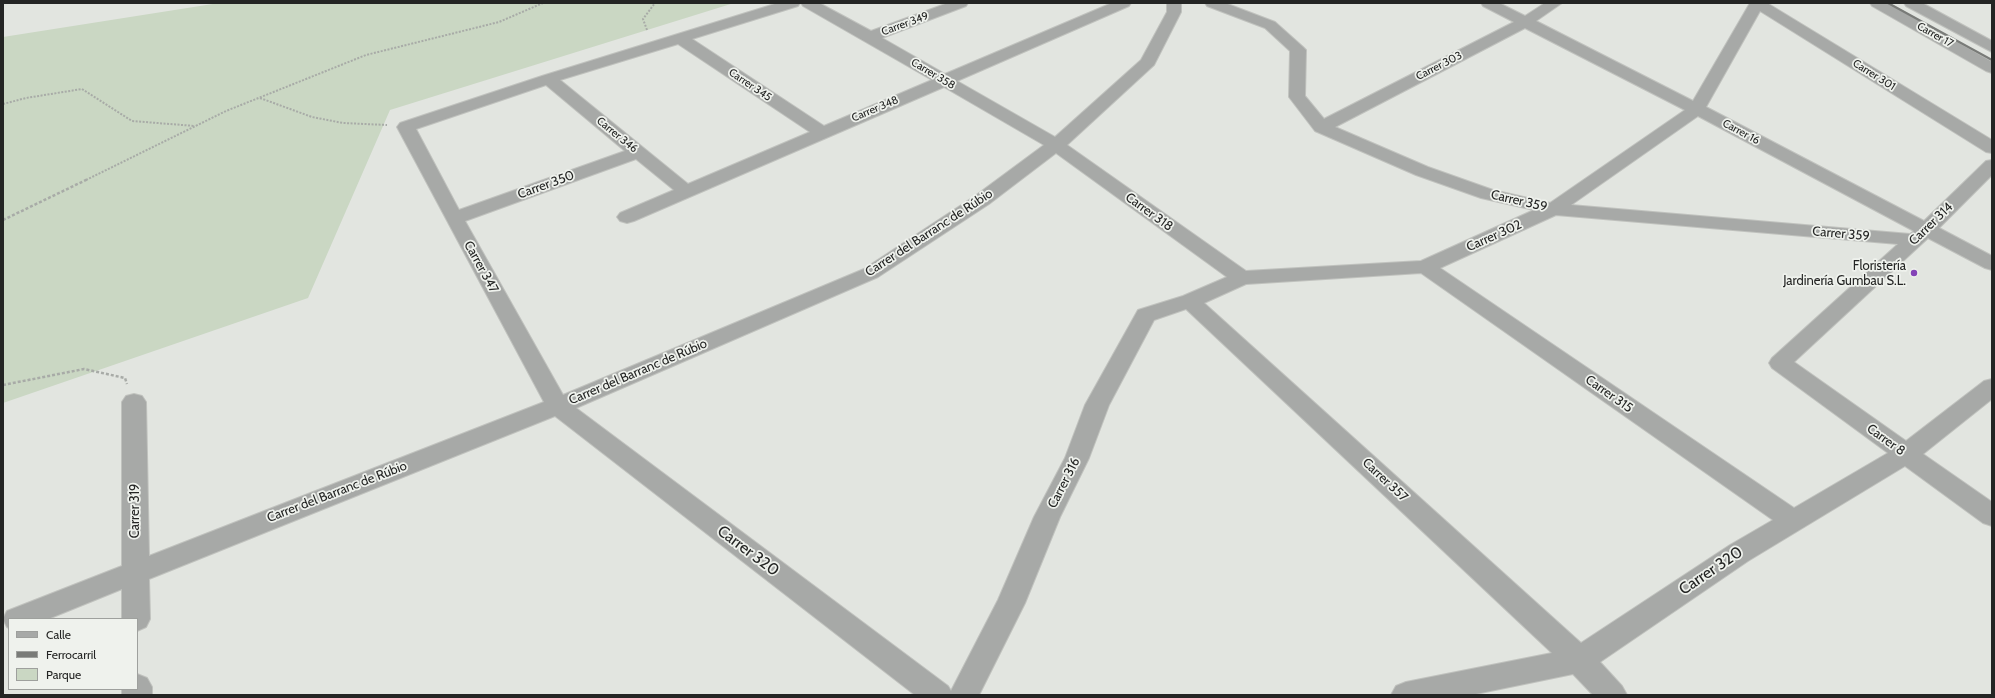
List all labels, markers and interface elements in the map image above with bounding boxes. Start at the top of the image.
street label: Carrer 349 [880,9,930,39]
street label: Carrer 17 [1914,20,1956,50]
street label: Carrer 303 [1414,49,1464,83]
street label: Carrer 358 [909,56,957,92]
street label: Carrer 301 [1850,57,1898,93]
street label: Carrer 345 [726,66,774,104]
street label: Carrer 348 [850,93,900,125]
street label: Carrer 346 [594,114,640,156]
street label: Carrer 16 [1720,117,1762,147]
street label: Carrer 350 [516,168,576,202]
street label: Carrer del Barranc de Rúbio [862,186,996,280]
street label: Carrer 359 [1489,187,1549,215]
street label: Carrer 318 [1122,189,1176,235]
street label: Carrer 314 [1906,199,1956,249]
street label: Carrer 302 [1464,217,1524,255]
street label: Carrer 359 [1812,224,1870,244]
street label: Carrer 347 [460,238,502,296]
place label: Floristería Jardinería Gumbau S.L. [1783,258,1906,289]
marker: Floristería Jardinería Gumbau S.L. [1909,268,1919,278]
street label: Carrer del Barranc de Rúbio [567,336,709,408]
street label: Carrer 315 [1582,372,1636,416]
street label: Carrer 8 [1864,421,1908,459]
street label: Carrer 316 [1045,455,1083,511]
street label: Carrer 357 [1359,455,1411,505]
street label: Carrer del Barranc de Rúbio [265,458,409,526]
street label: Carrer 319 [127,484,143,538]
street label: Carrer 320 [713,522,783,580]
street label: Carrer 320 [1676,543,1746,599]
legend [8,618,138,690]
text: Calle [46,627,71,642]
text: Ferrocarril [46,647,96,662]
text: Parque [46,667,81,682]

